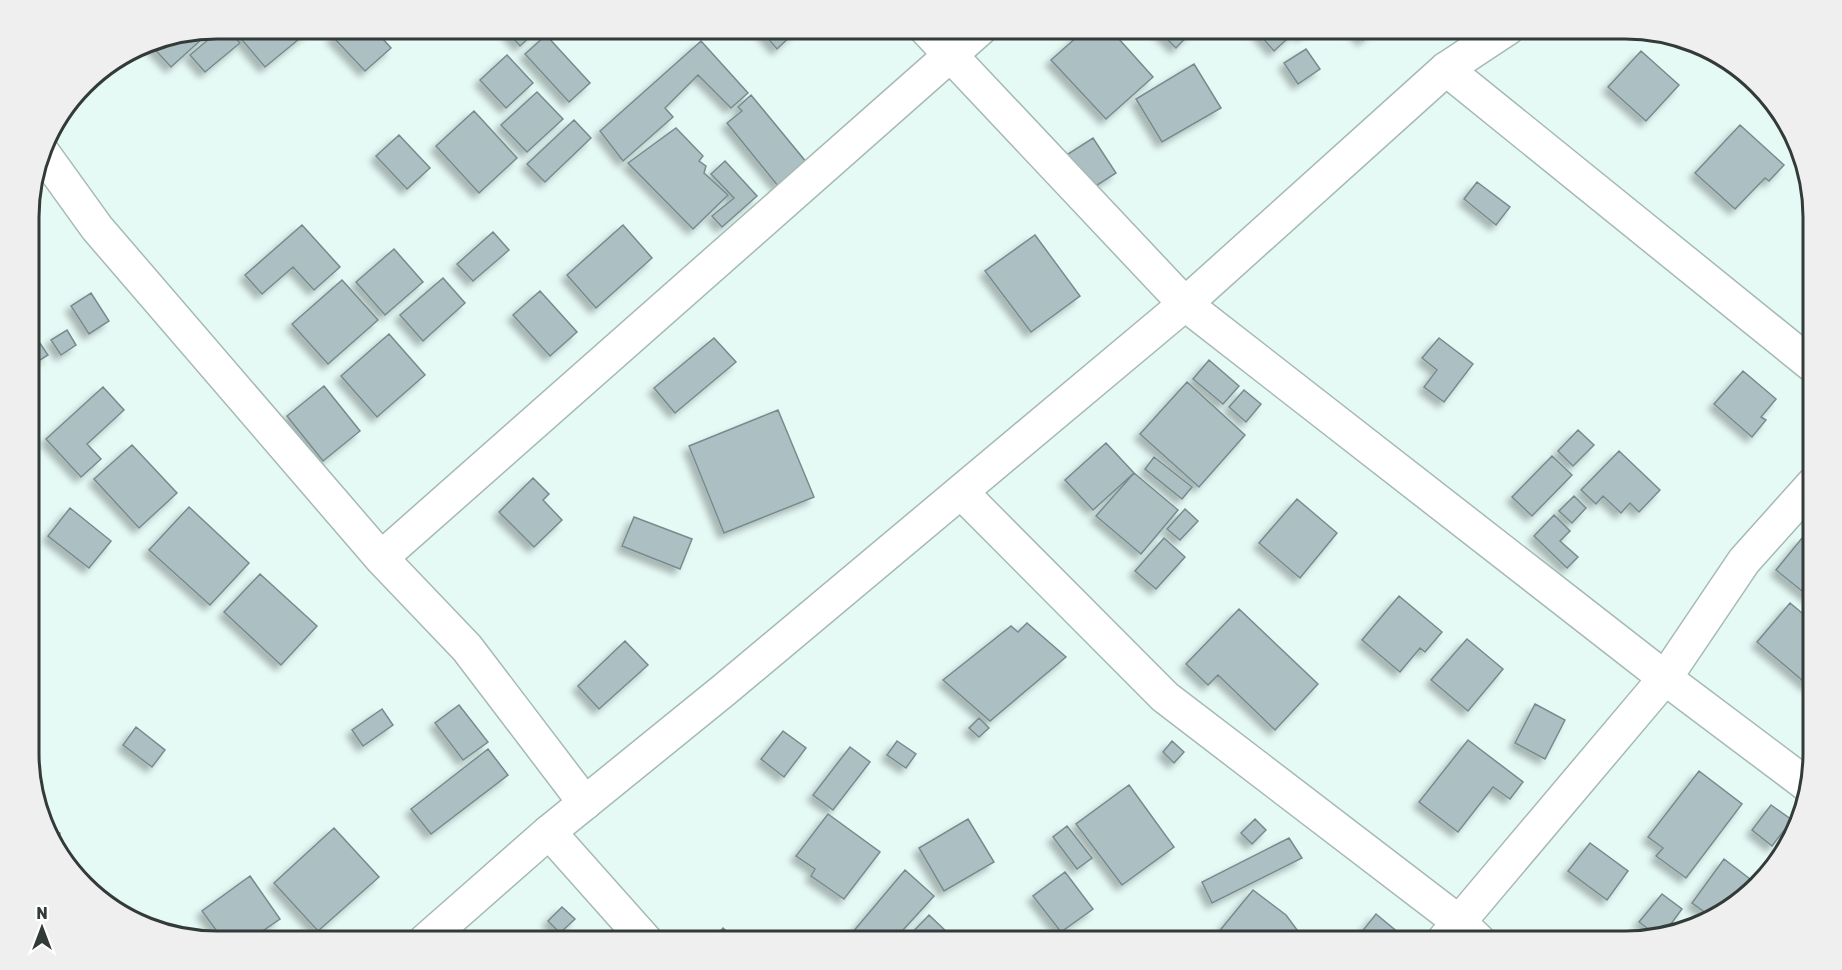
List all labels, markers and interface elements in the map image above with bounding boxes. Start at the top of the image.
north arrow [12,898,72,958]
text: N [36,904,48,923]

